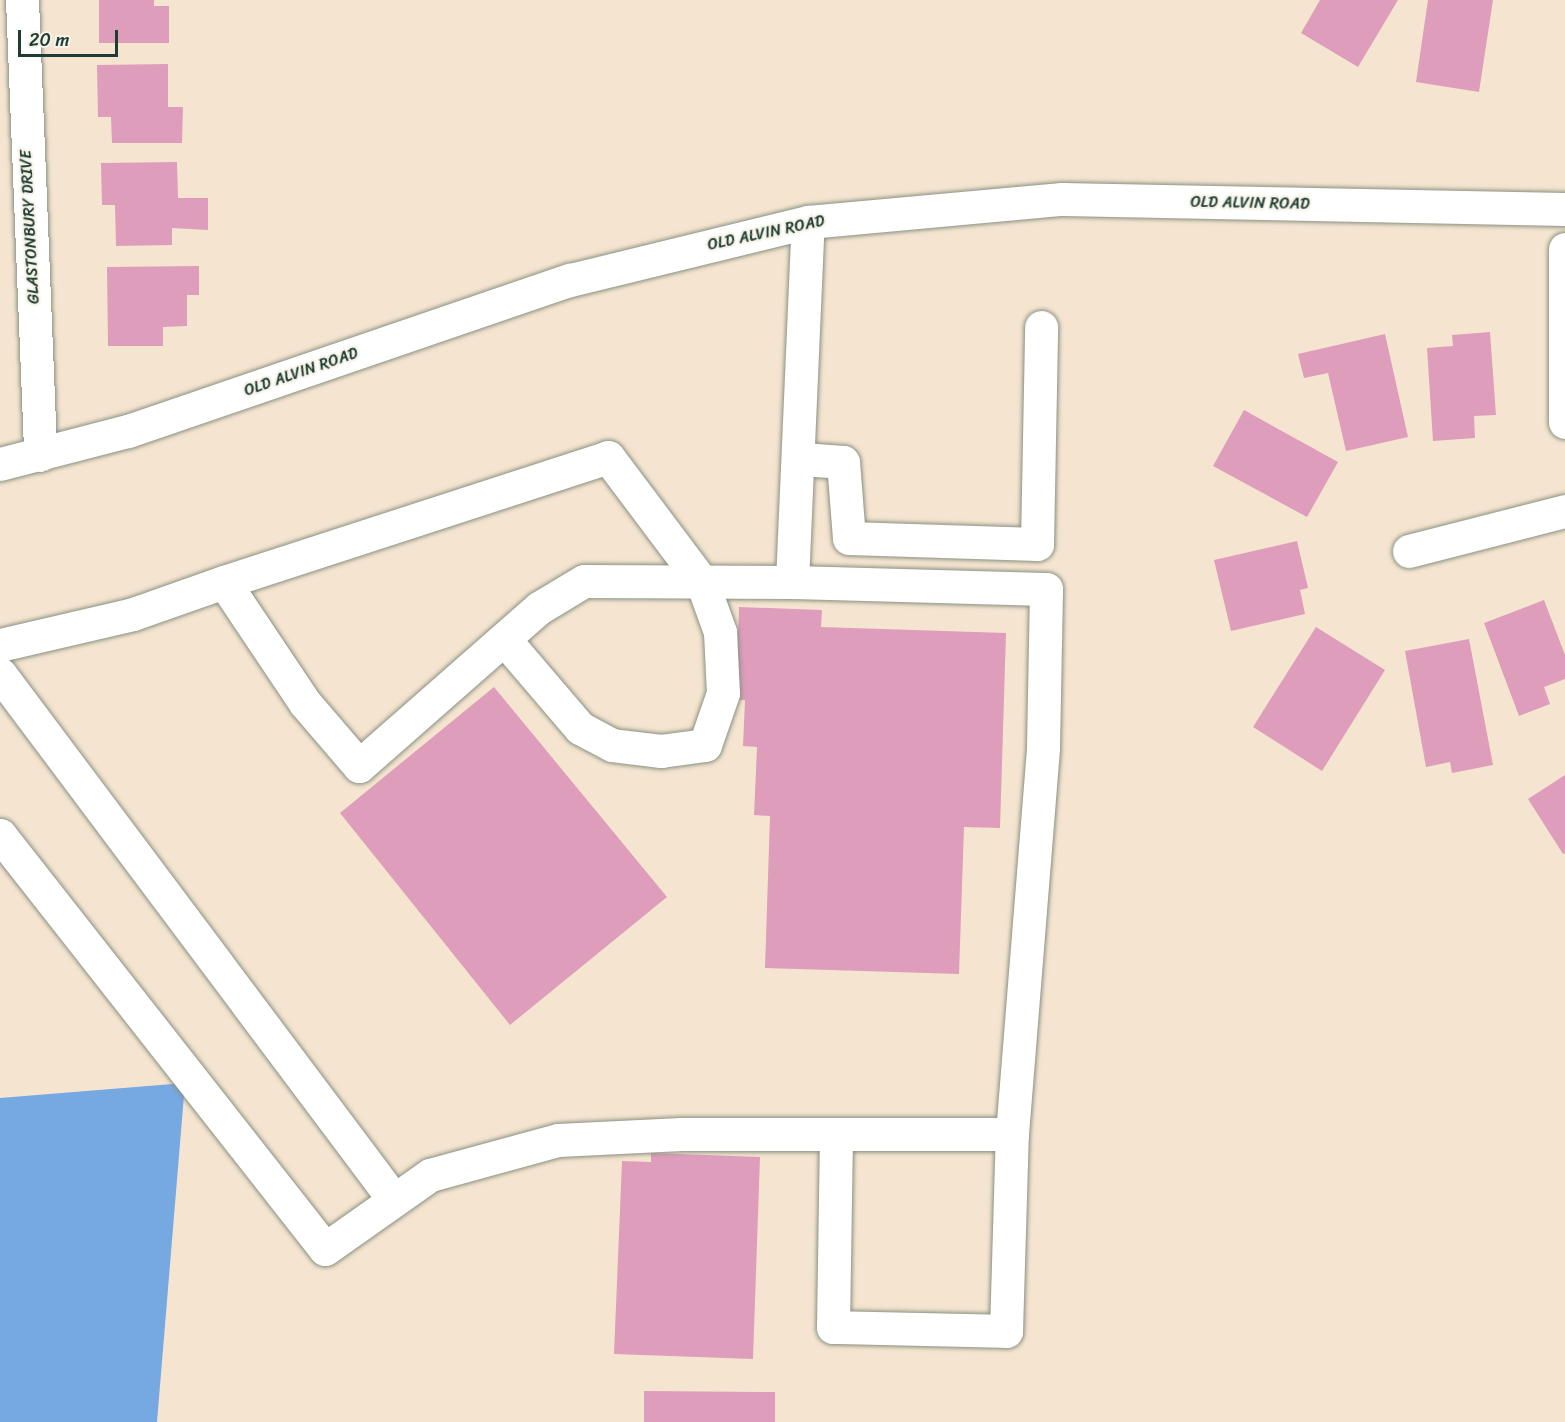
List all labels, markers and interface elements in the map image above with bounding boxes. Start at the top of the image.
scale bar [21,18,122,56]
text: 20 m [29,24,69,56]
street label: GLASTONBURY DRIVE [16,150,44,304]
street label: OLD ALVIN ROAD [1190,192,1310,214]
street label: OLD ALVIN ROAD [706,211,826,255]
street label: OLD ALVIN ROAD [241,344,361,400]

